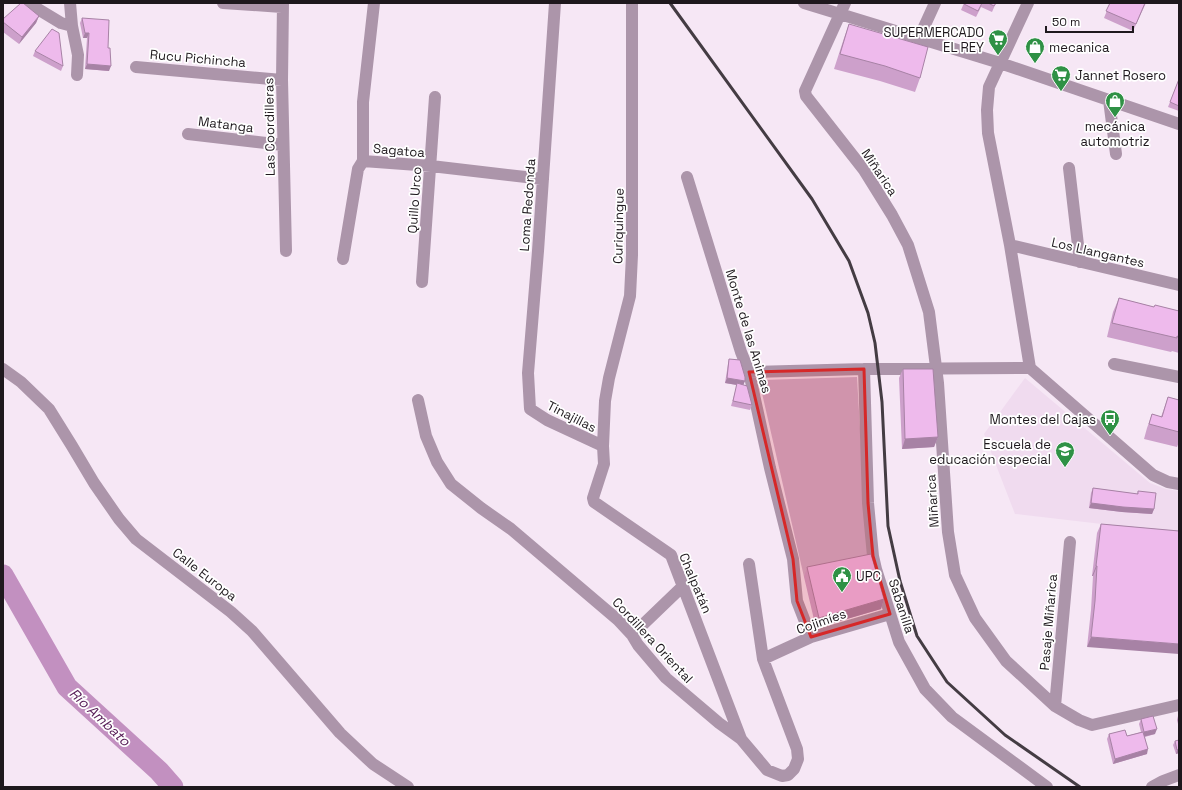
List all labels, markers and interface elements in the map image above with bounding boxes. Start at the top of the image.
scale bar [1046,8,1133,34]
text: 50 m [1052,14,1080,30]
place label: SUPERMERCADO EL REY [884,24,984,56]
supermarket icon: SUPERMERCADO EL REY [987,28,1009,56]
shop icon: mecanica [1024,36,1046,64]
place label: mecanica [1049,39,1110,56]
street label: Rucu Pichincha [149,46,247,71]
supermarket icon: Jannet Rosero [1050,64,1072,92]
place label: Jannet Rosero [1075,67,1166,84]
street label: Las Coordilleras [260,78,279,176]
shop icon: mecánica automotriz [1104,90,1126,118]
street label: Matanga [197,113,255,136]
place label: mecánica automotriz [1081,118,1150,150]
street label: Sagatoa [372,140,426,161]
street label: Miñarica [858,145,902,200]
street label: Loma Redonda [516,157,539,252]
street label: Quillo Urco [404,166,425,234]
street label: Curiquingue [609,188,628,264]
street label: Los Llangantes [1050,234,1146,271]
street label: Monte de las Animas [722,267,776,395]
street label: Tinajillas [544,397,599,436]
bus stop icon: Montes del Cajas [1099,408,1121,436]
place label: Montes del Cajas [989,411,1096,428]
place label: Escuela de educación especial [929,436,1051,468]
school or university icon: Escuela de educación especial [1054,440,1076,468]
street label: Miñarica [922,473,943,528]
street label: Calle Europa [169,544,241,605]
street label: Chalpatán [675,551,716,616]
public building icon: UPC [831,565,853,593]
place label: UPC [856,568,881,585]
street label: Pasaje Miñarica [1036,573,1061,671]
street label: Sabanilla [885,577,918,636]
street label: Cordillera Oriental [609,594,697,687]
street label: Cojimíes [794,605,848,638]
water label: Río Ambato [66,684,134,750]

